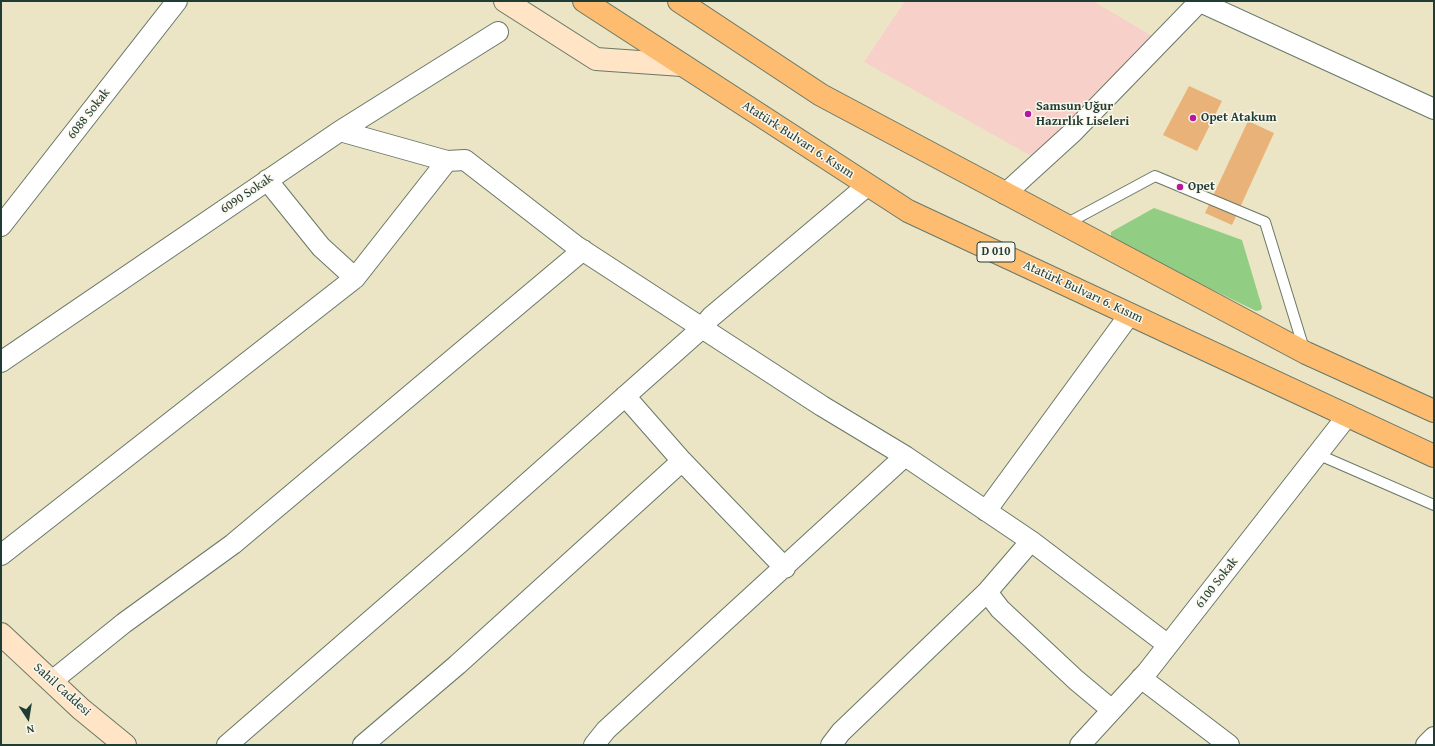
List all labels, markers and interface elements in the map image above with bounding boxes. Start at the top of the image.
street label: 6088 Sokak [64,85,114,143]
street label: Atatürk Bulvarı 6. Kısım [739,98,857,182]
place label: Samsun Uğur Hazırlık Liseleri [1036,99,1129,130]
marker: Samsun Uğur Hazırlık Liseleri [1023,109,1033,119]
place label: Opet Atakum [1201,110,1277,126]
marker: Opet Atakum [1188,113,1198,123]
street label: 6090 Sokak [218,171,276,217]
place label: Opet [1188,179,1215,195]
marker: Opet [1175,182,1185,192]
road number: D 010 [977,242,1015,262]
street label: Atatürk Bulvarı 6. Kısım [1021,257,1145,327]
street label: 6100 Sokak [1192,554,1242,612]
street label: Sahil Caddesi [30,660,94,720]
north arrow [8,698,48,738]
text: N [25,721,36,738]

